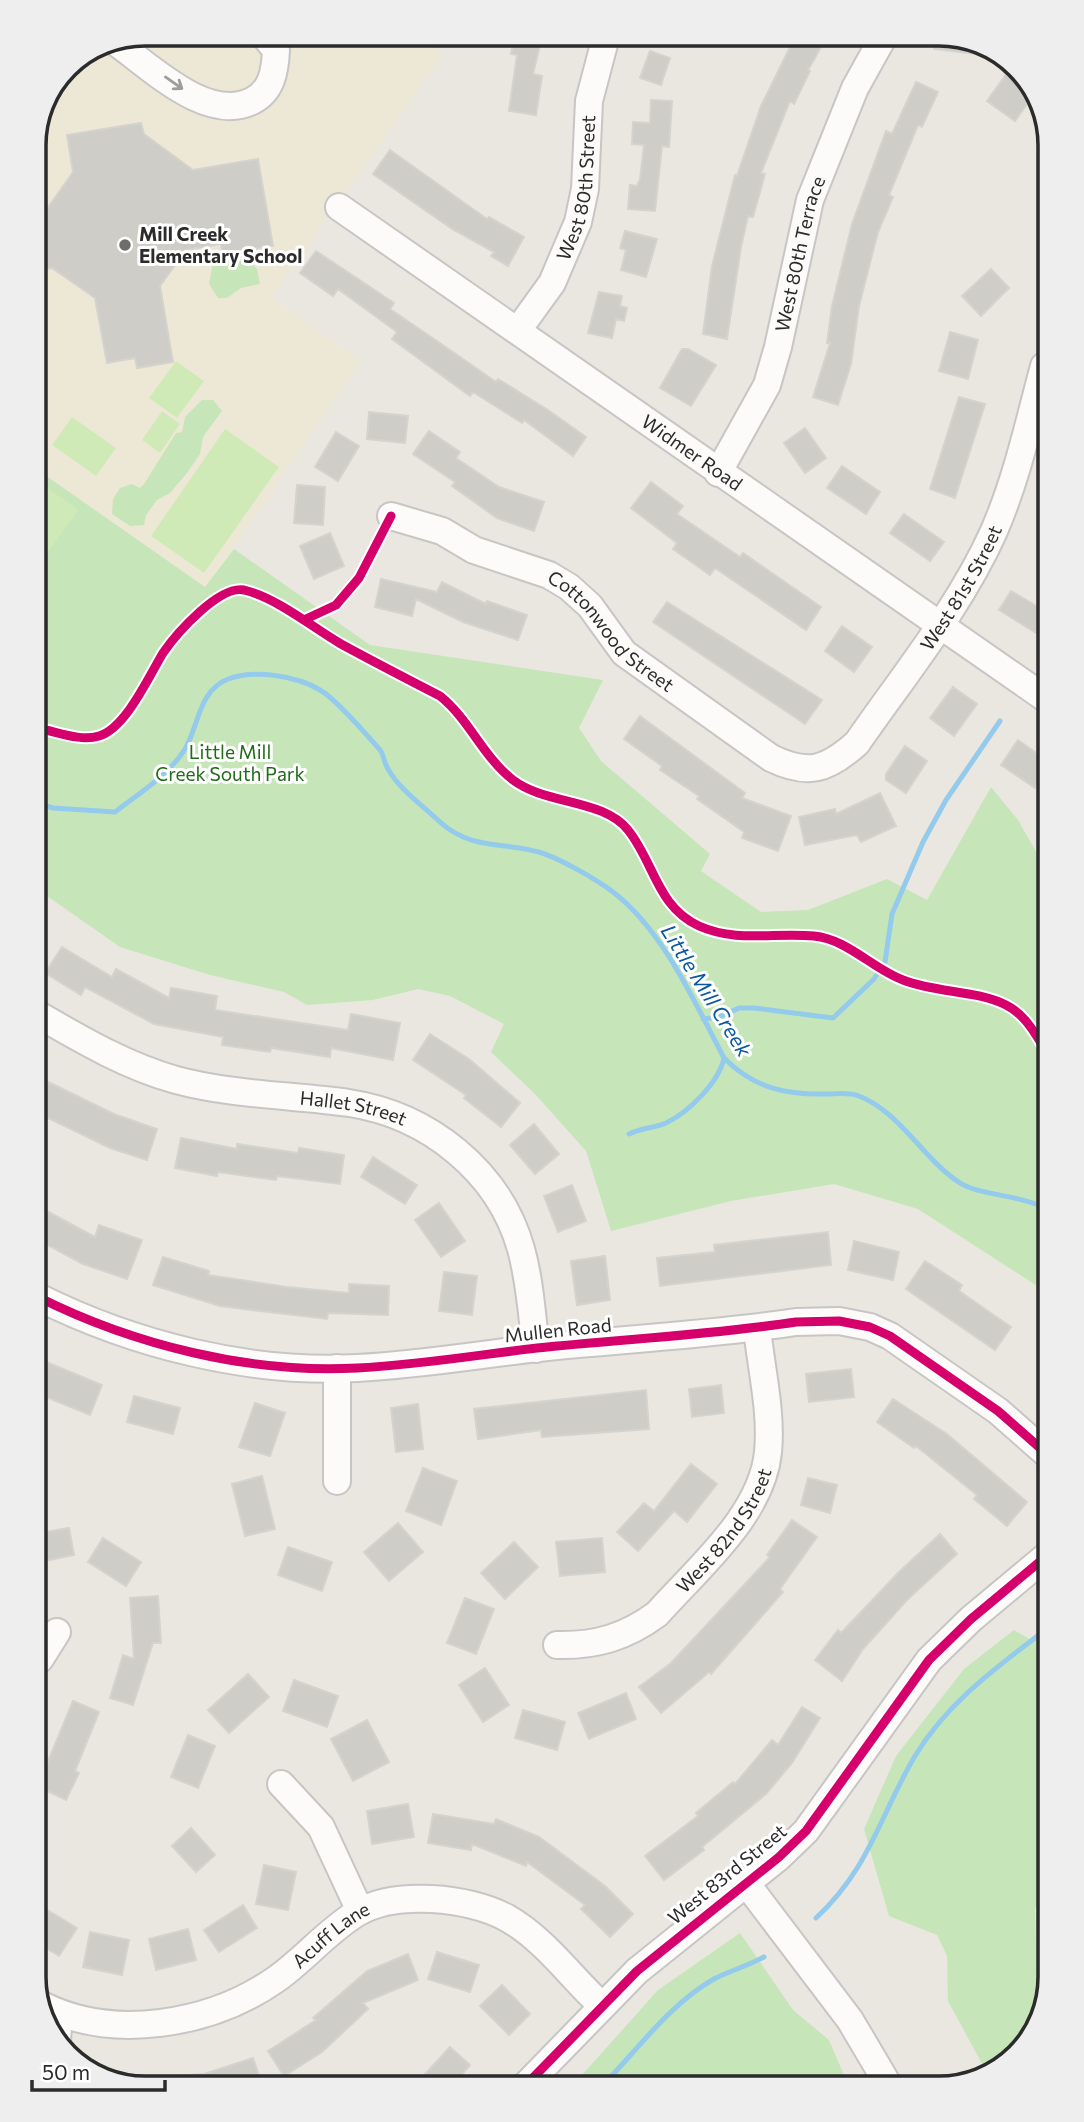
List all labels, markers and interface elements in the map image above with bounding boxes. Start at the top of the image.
one-way arrow [164,76,183,90]
street label: West 80th Street [551,114,599,263]
street label: West 80th Terrace [770,172,830,334]
place label: Mill Creek Elementary School [139,222,303,267]
marker: Mill Creek Elementary School [117,237,133,253]
street label: Widmer Road [638,409,747,495]
street label: West 81st Street [915,521,1006,655]
street label: Cottonwood Street [544,565,679,696]
park label: Little Mill Creek South Park [155,740,305,785]
water label: Little Mill Creek [657,919,758,1061]
street label: Hallet Street [299,1086,411,1130]
street label: Mullen Road [503,1312,613,1347]
street label: West 82nd Street [671,1465,776,1597]
street label: West 83rd Street [663,1819,791,1928]
street label: Acuff Lane [287,1897,373,1972]
scale bar [32,2048,164,2092]
text: 50 m [42,2059,90,2084]

